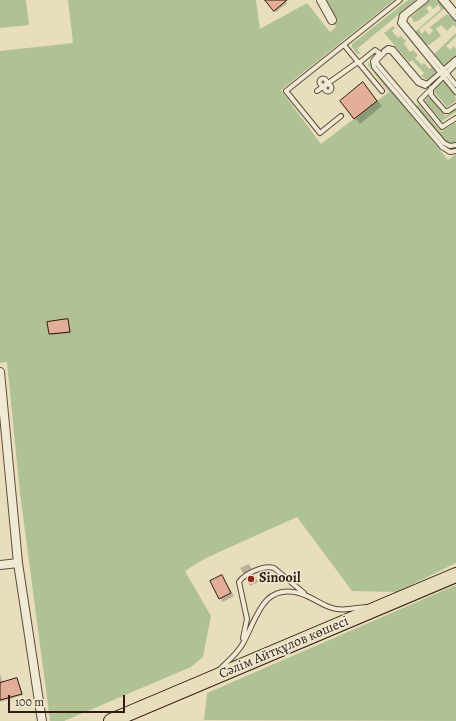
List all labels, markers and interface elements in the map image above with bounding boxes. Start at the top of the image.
place label: Sinooil [259,571,301,587]
marker: Sinooil [246,574,256,584]
street label: Сәлім Айтқұлов көшесі [217,613,351,683]
scale bar [10,687,127,713]
text: 100 m [15,694,44,710]

